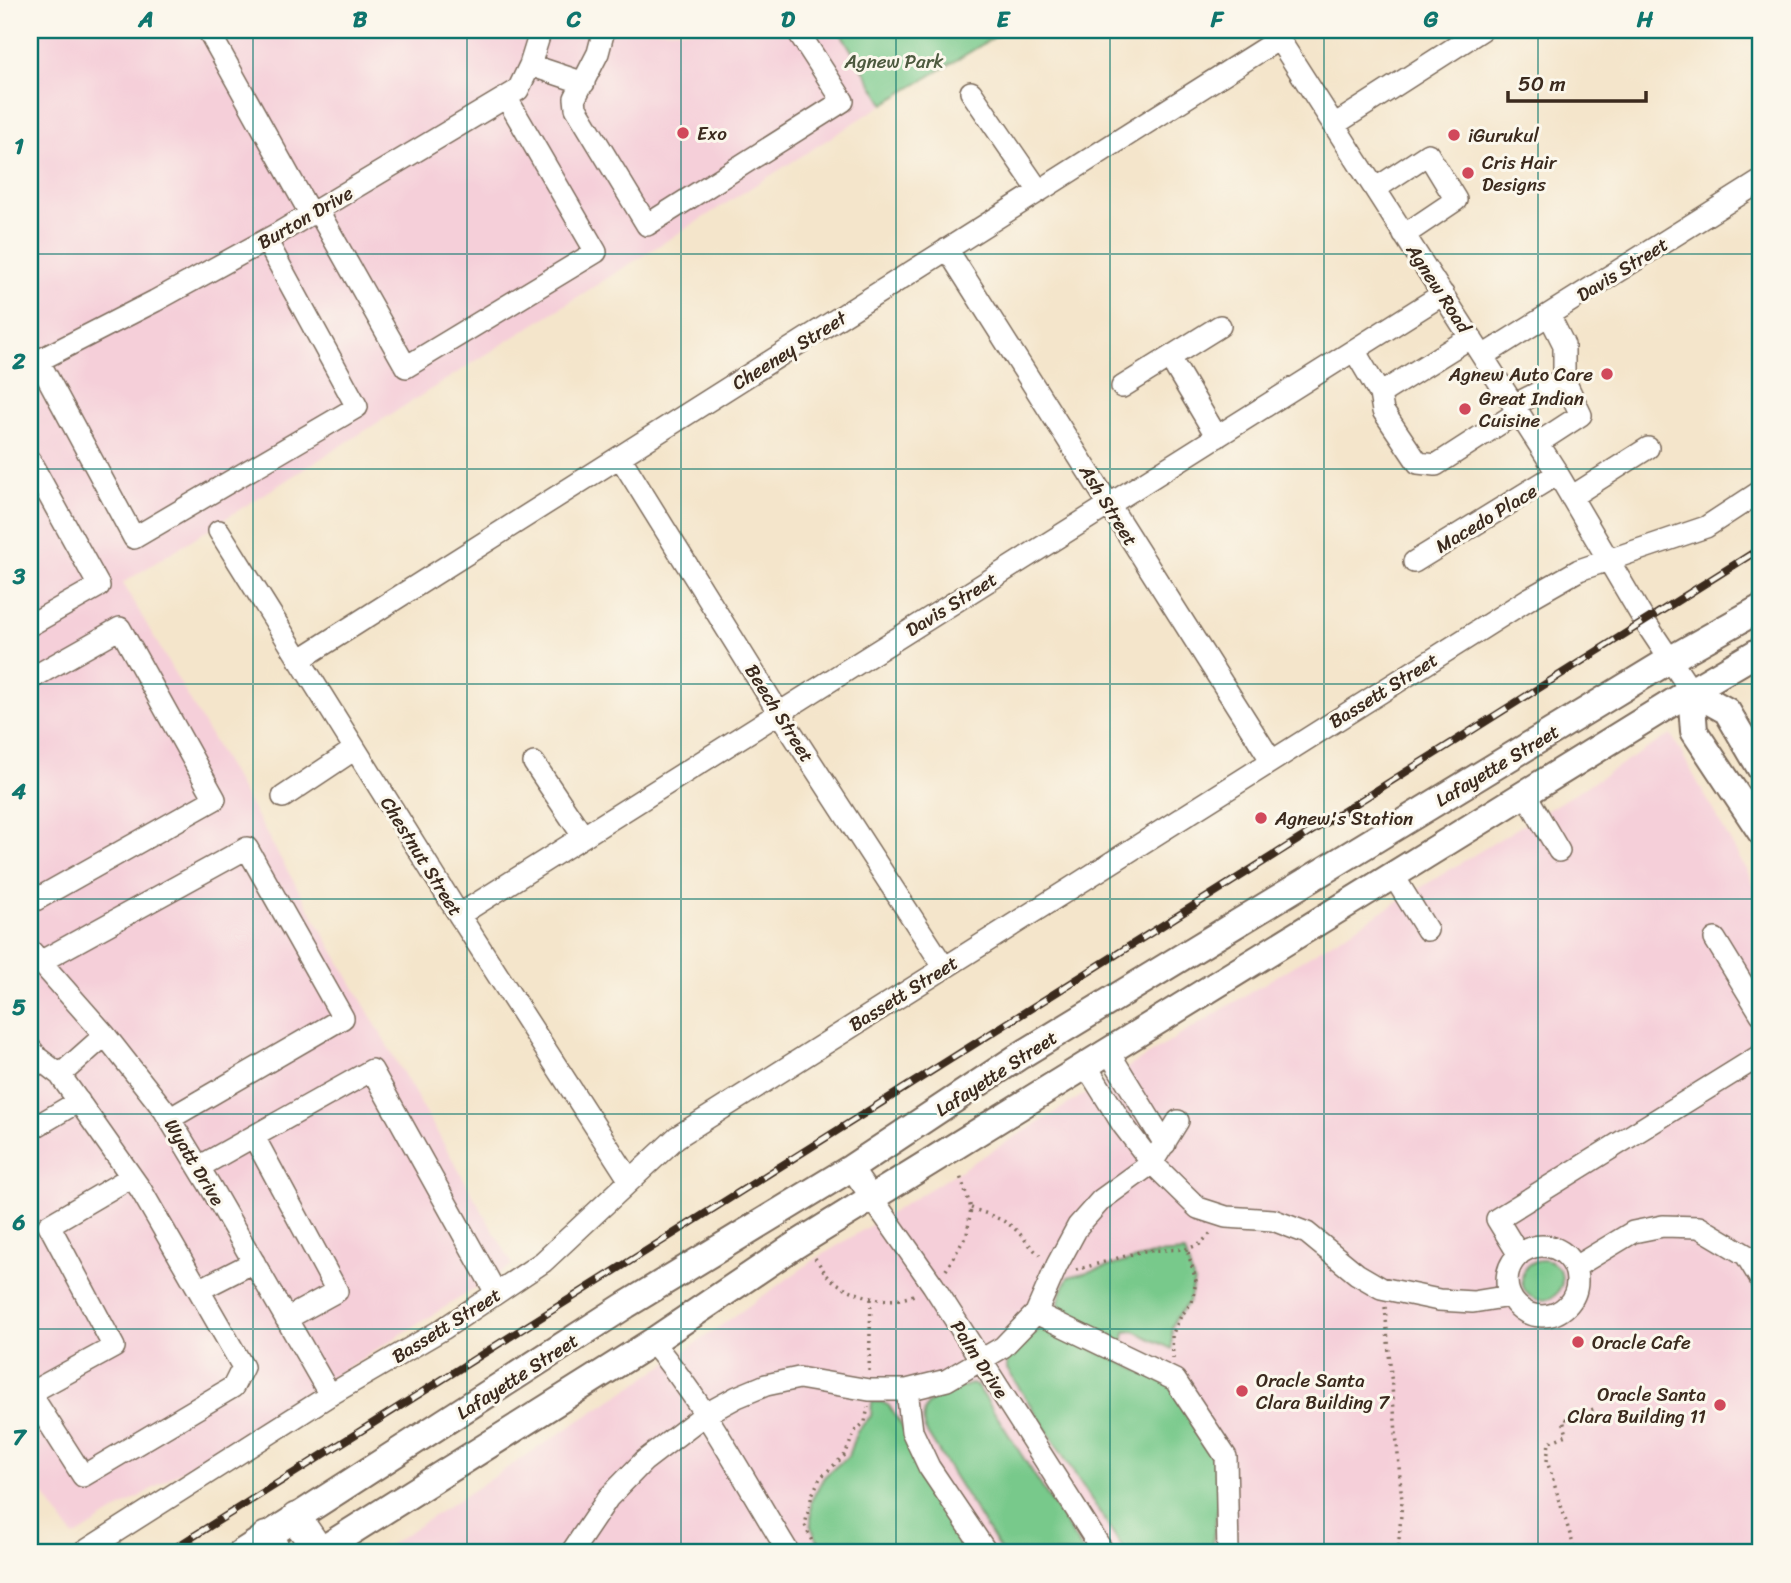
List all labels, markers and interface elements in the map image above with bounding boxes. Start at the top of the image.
text: A [137,0,154,40]
text: B [353,0,368,40]
text: C [566,0,582,40]
text: D [781,0,796,40]
text: E [997,0,1012,40]
text: F [1210,0,1225,40]
text: G [1423,0,1439,40]
text: H [1636,0,1654,40]
park label: Agnew Park [843,45,944,78]
scale bar [1508,60,1646,104]
text: 50 m [1518,65,1566,103]
place label: Exo [697,117,727,150]
place label: iGurukul [1468,119,1540,152]
marker: Exo [675,125,691,141]
text: 1 [14,126,24,167]
marker: iGurukul [1446,127,1462,143]
place label: Cris Hair Designs [1482,146,1558,201]
marker: Cris Hair Designs [1460,165,1476,181]
street label: Burton Drive [251,176,360,258]
street label: Davis Street [1570,228,1675,311]
street label: Agnew Road [1397,236,1481,341]
street label: Cheeney Street [725,301,855,399]
text: 2 [11,341,26,382]
place label: Agnew Auto Care [1448,358,1593,391]
marker: Agnew Auto Care [1599,366,1615,382]
place label: Great Indian Cuisine [1479,382,1584,437]
marker: Great Indian Cuisine [1457,401,1473,417]
street label: Ash Street [1070,457,1147,553]
street label: Macedo Place [1429,475,1544,562]
text: 3 [12,556,26,597]
street label: Davis Street [899,563,1004,646]
street label: Bassett Street [1322,644,1445,737]
street label: Beech Street [736,657,823,769]
street label: Lafayette Street [1429,715,1566,816]
text: 4 [11,771,27,812]
street label: Chestnut Street [371,790,472,923]
place label: Agnew's Station [1274,802,1413,835]
marker: Agnew's Station [1253,810,1269,826]
street label: Bassett Street [842,947,965,1040]
text: 5 [12,987,26,1028]
street label: Lafayette Street [928,1021,1064,1125]
street label: Wyatt Drive [155,1112,234,1212]
text: 6 [11,1202,26,1243]
street label: Bassett Street [385,1279,508,1372]
street label: Palm Drive [942,1313,1017,1405]
street label: Lafayette Street [449,1324,585,1428]
place label: Oracle Cafe [1592,1326,1691,1359]
marker: Oracle Cafe [1570,1334,1586,1350]
place label: Oracle Santa Clara Building 7 [1256,1364,1390,1419]
place label: Oracle Santa Clara Building 11 [1568,1378,1706,1433]
marker: Oracle Santa Clara Building 7 [1234,1383,1250,1399]
marker: Oracle Santa Clara Building 11 [1712,1397,1728,1413]
text: 7 [12,1417,27,1458]

